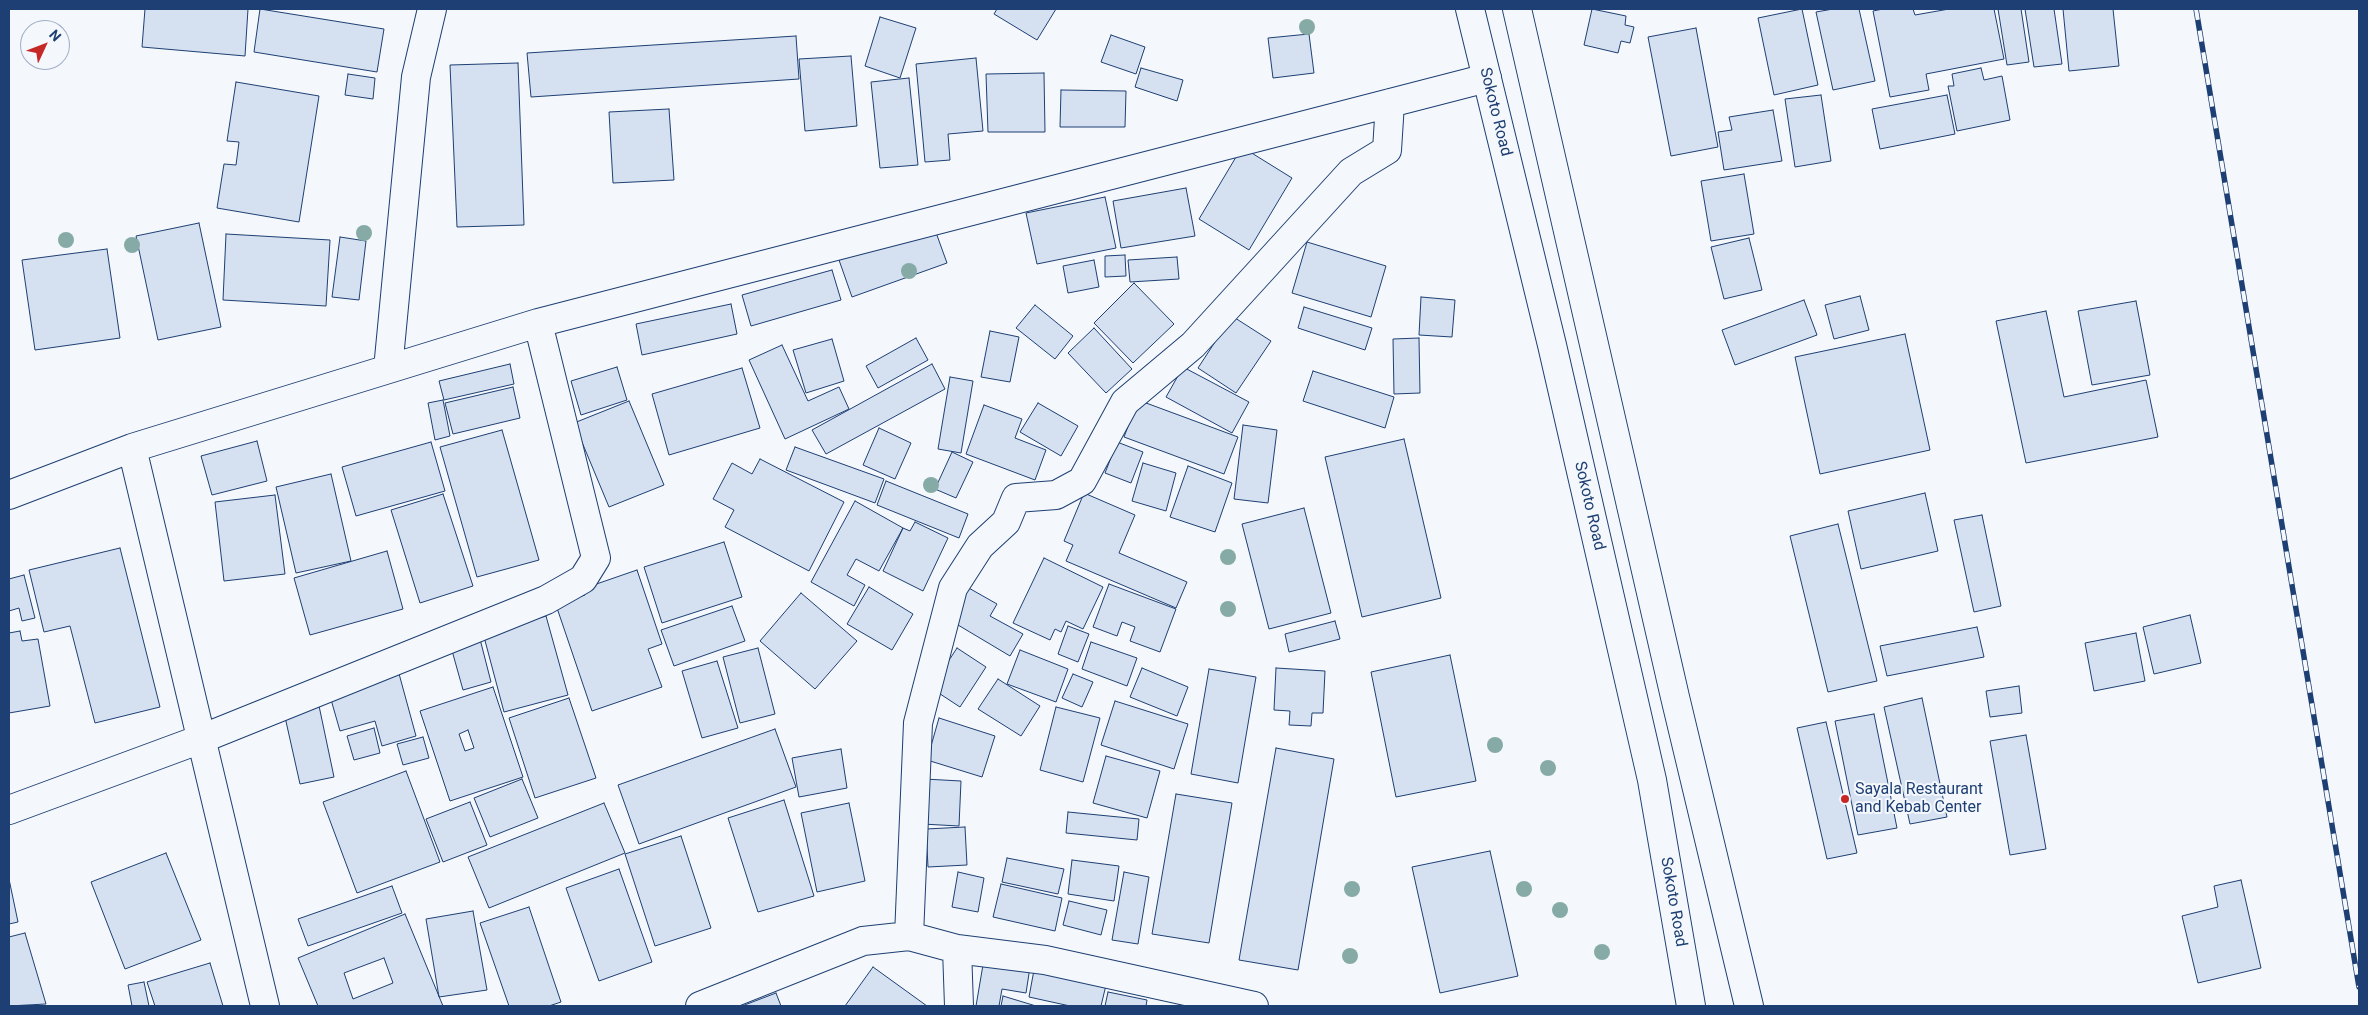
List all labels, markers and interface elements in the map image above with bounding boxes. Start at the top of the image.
north arrow [20,20,70,70]
text: N [46,26,64,45]
street label: Sokoto Road [1475,66,1515,158]
street label: Sokoto Road [1569,460,1609,552]
place label: Sayala Restaurant and Kebab Center [1855,780,1983,818]
marker: Sayala Restaurant and Kebab Center [1839,793,1851,805]
street label: Sokoto Road [1656,856,1690,948]

